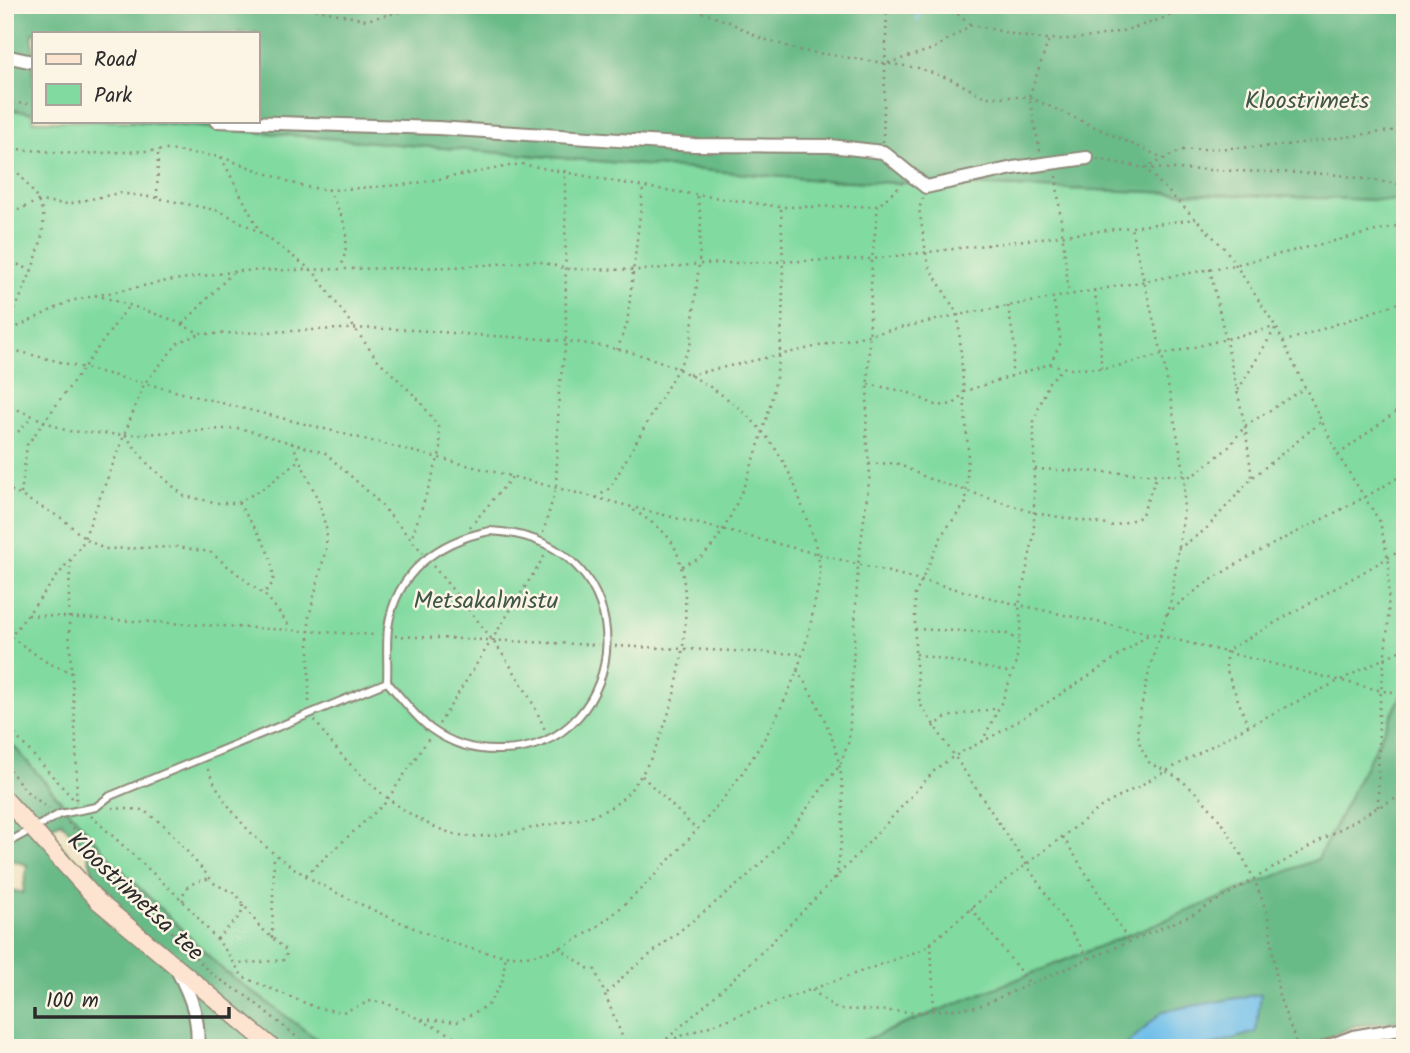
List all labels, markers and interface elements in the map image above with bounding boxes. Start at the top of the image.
legend [32,32,259,122]
text: Road [94,44,137,77]
text: Park [94,80,132,113]
park label: Kloostrimets [1245,82,1369,121]
park label: Metsakalmistu [414,582,559,621]
street label: Kloostrimetsa tee [57,823,213,971]
scale bar [35,976,229,1020]
text: 100 m [46,985,99,1018]

